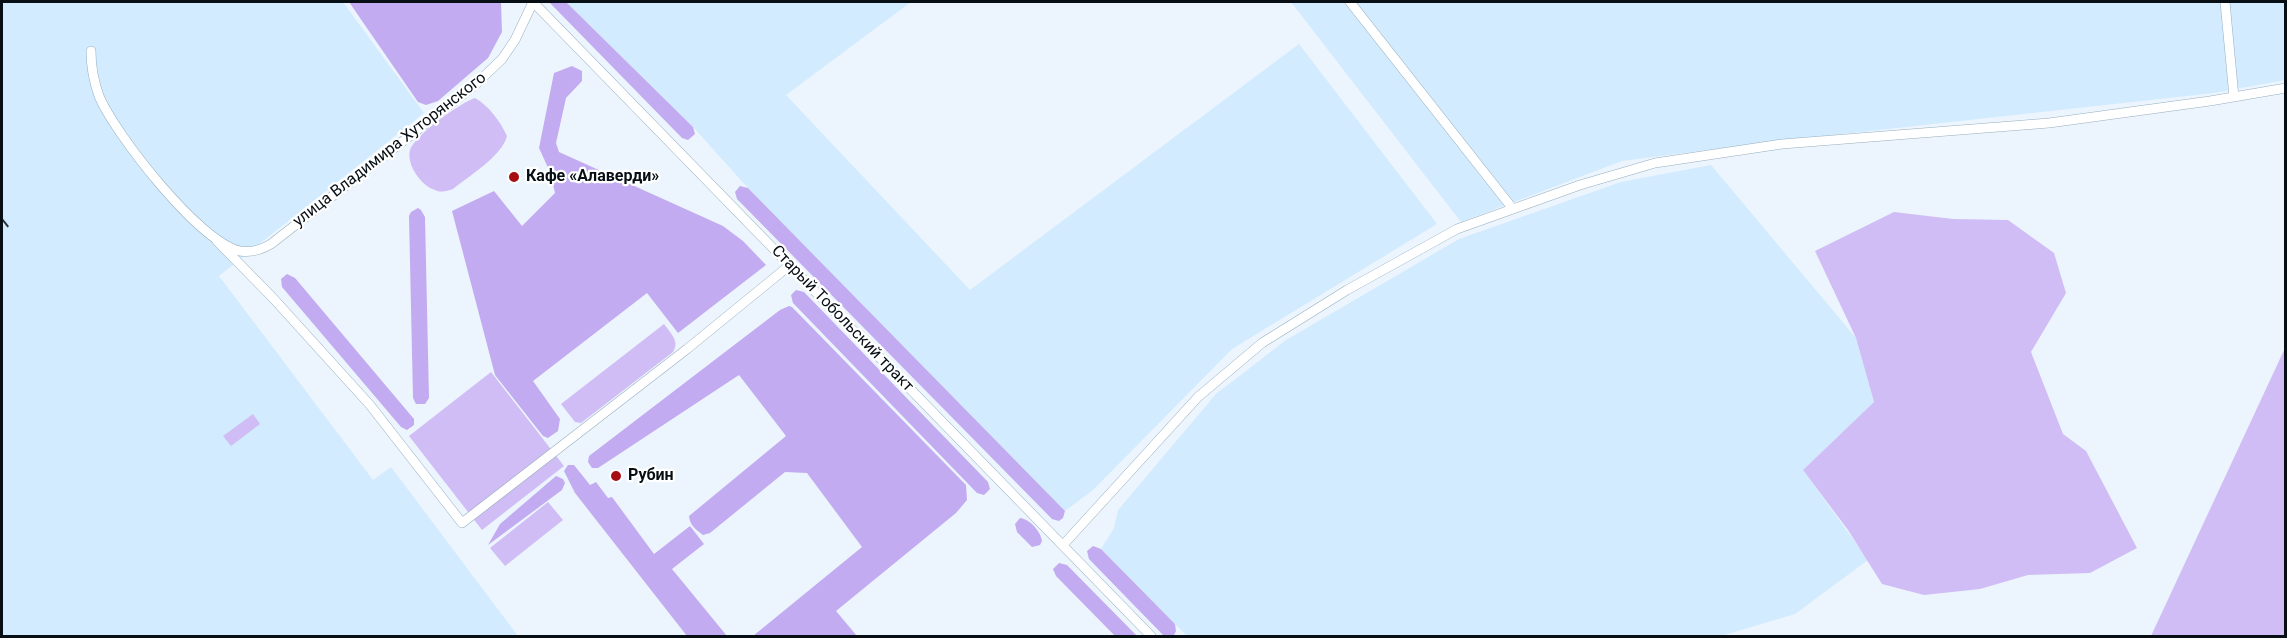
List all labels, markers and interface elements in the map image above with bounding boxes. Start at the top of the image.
street label: улица Владимира Хуторянского [290,69,490,231]
place label: Кафе «Алаверди» [526,167,659,187]
marker: Кафе «Алаверди» [507,170,521,184]
street label: Старый Тобольский тракт [767,242,917,396]
place label: Рубин [628,466,674,486]
marker: Рубин [609,469,623,483]

